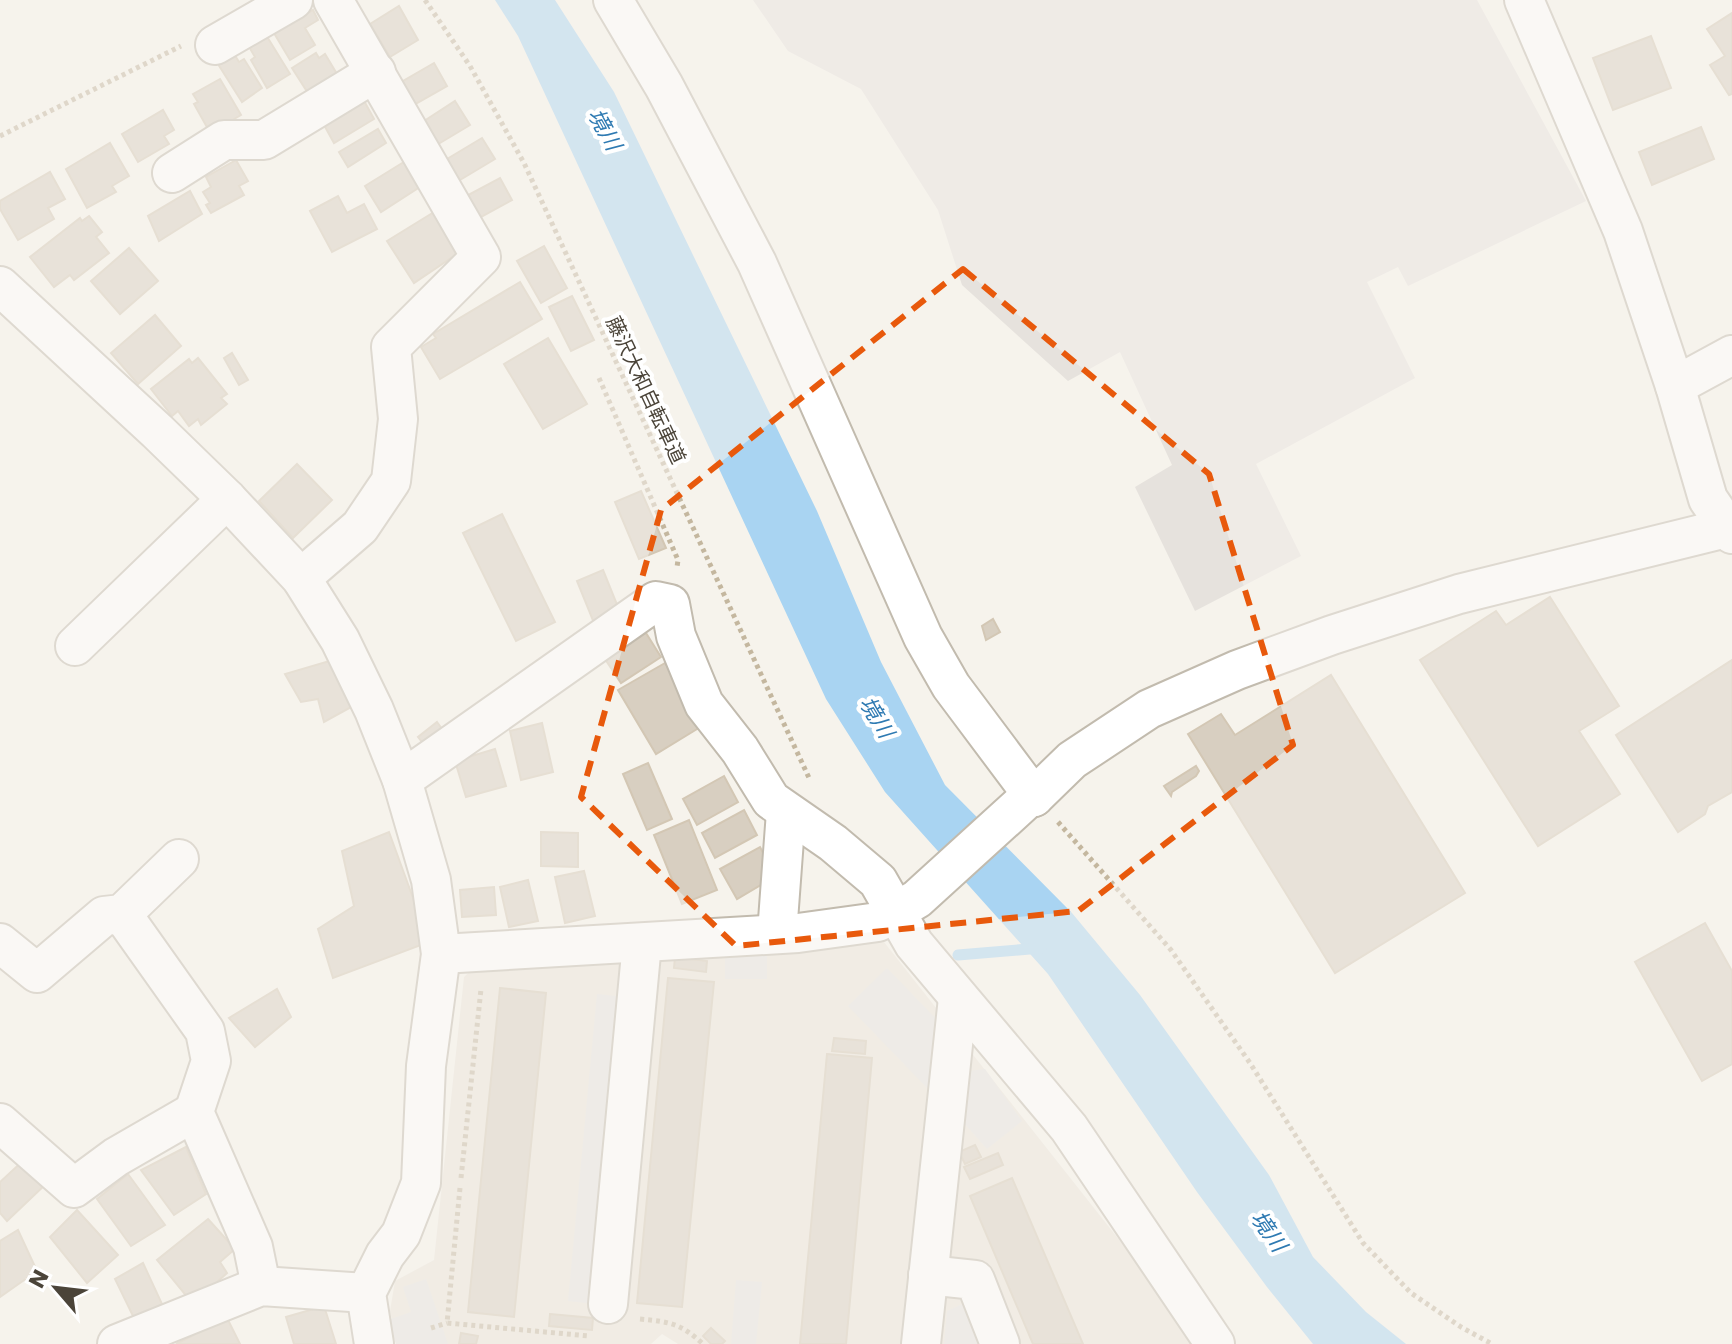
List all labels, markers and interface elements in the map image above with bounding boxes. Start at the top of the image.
water label: 境川 [580,102,630,158]
street label: 藤沢大和自転車道 [600,312,692,468]
water label: 境川 [852,690,902,746]
water label: 境川 [1243,1204,1295,1260]
north arrow [16,1248,96,1328]
text: N [21,1264,56,1293]

